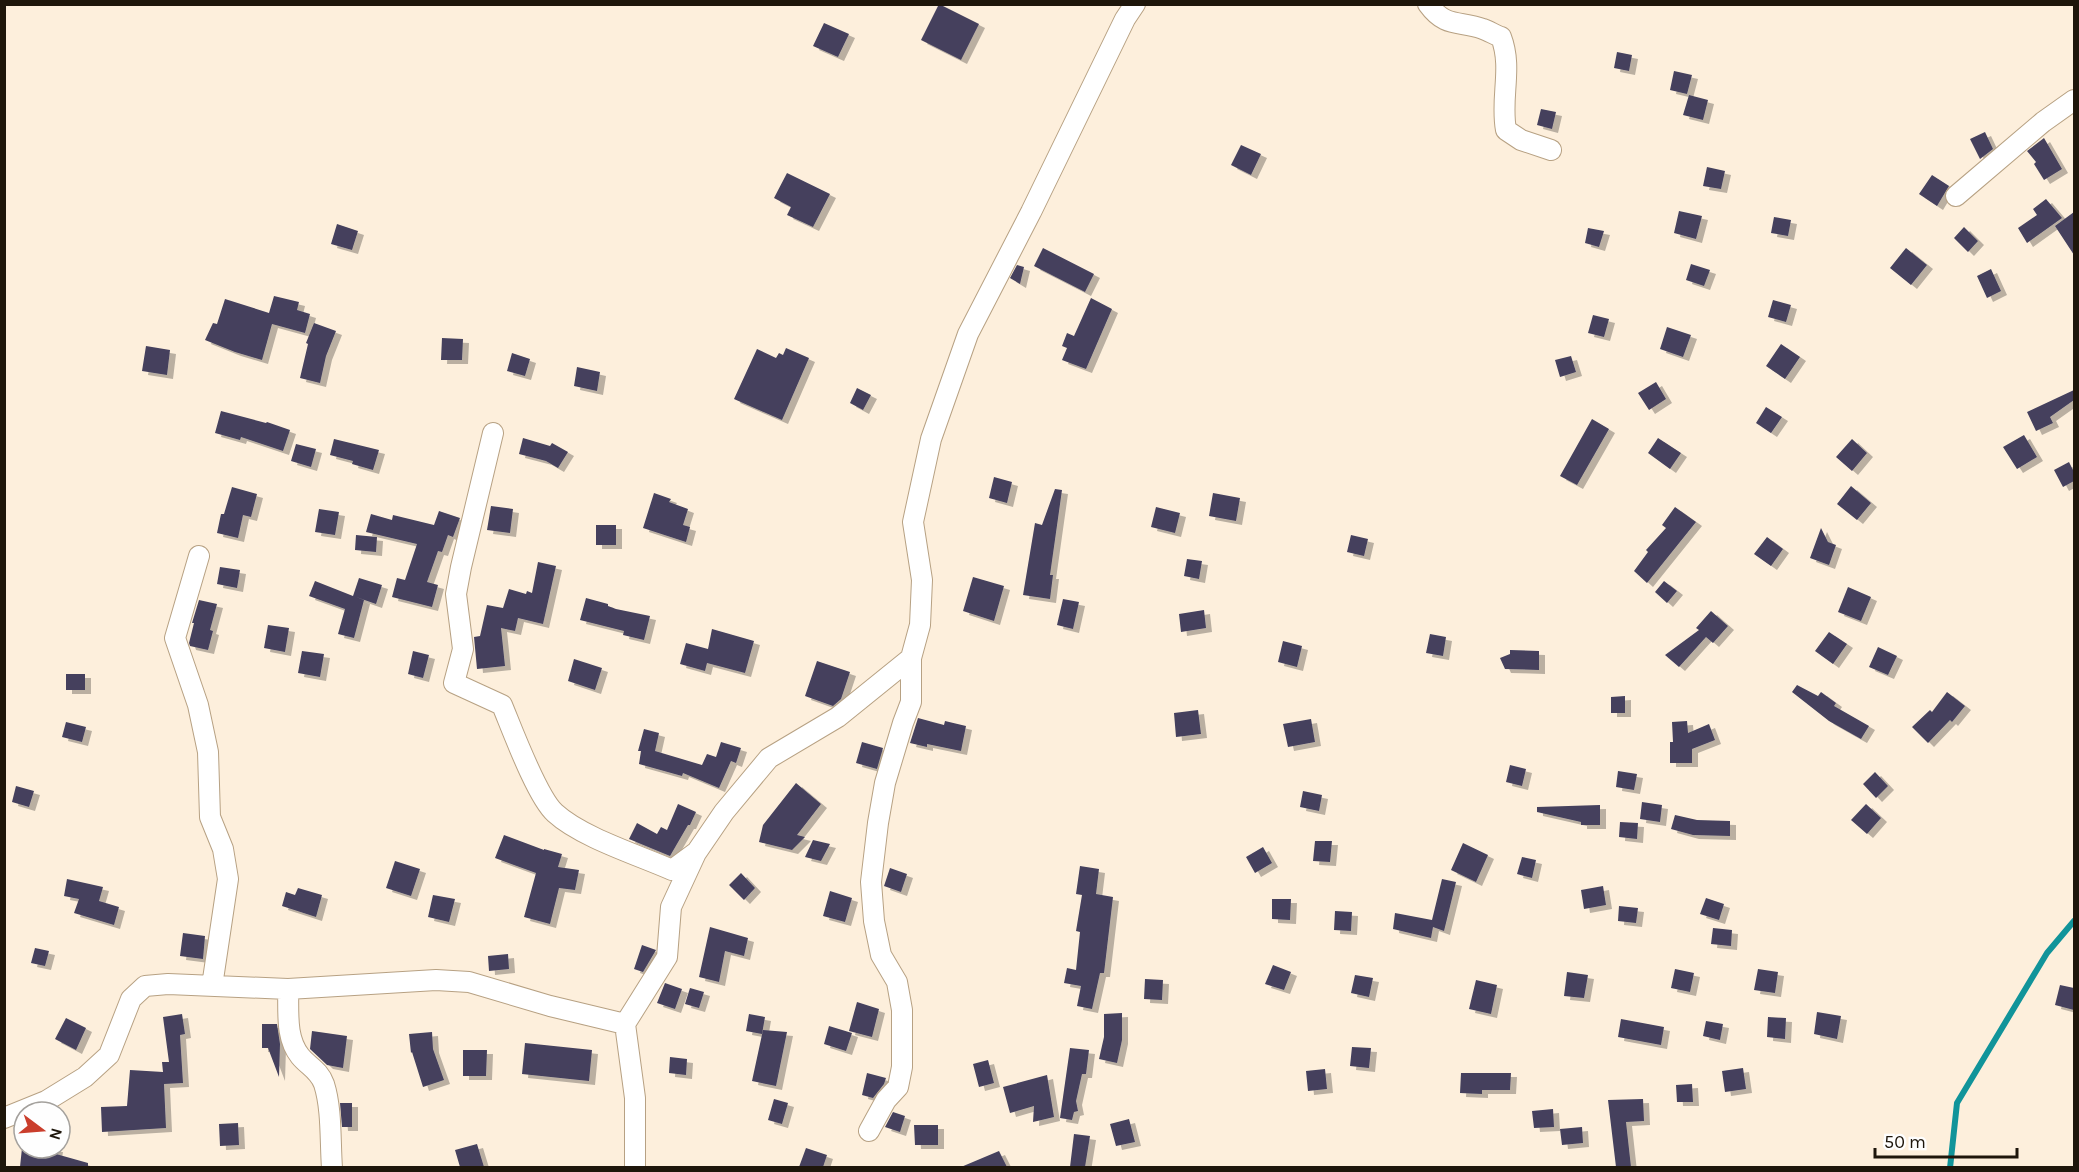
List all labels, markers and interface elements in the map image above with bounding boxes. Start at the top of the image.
north arrow [12,1100,72,1160]
scale bar [1875,1121,2018,1159]
text: N [45,1126,67,1142]
text: 50 m [1884,1131,1926,1153]

